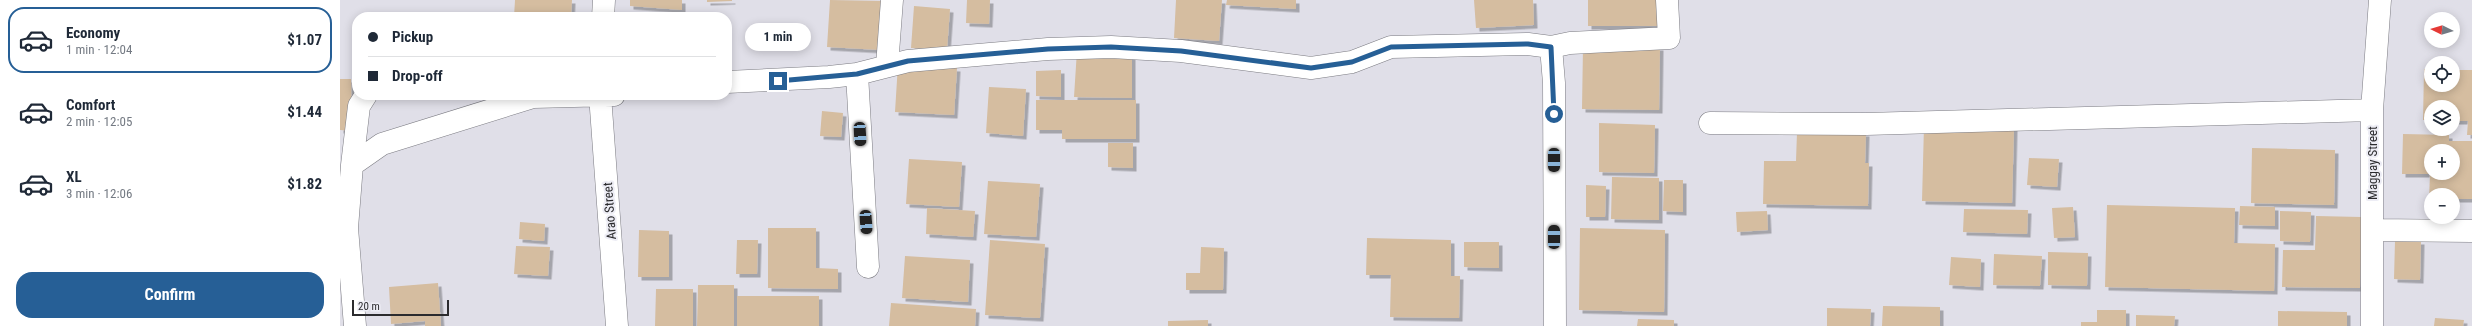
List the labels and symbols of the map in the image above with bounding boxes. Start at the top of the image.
north arrow [2424,12,2460,48]
callout: 1 min [745,23,811,51]
route end [769,72,787,90]
route start [1545,105,1563,123]
car [853,122,867,146]
street label: Maggay Street [2365,126,2380,200]
car [1548,148,1560,172]
street label: Arao Street [600,182,619,240]
car [859,210,873,234]
car [1548,225,1560,249]
scale bar [352,298,449,317]

